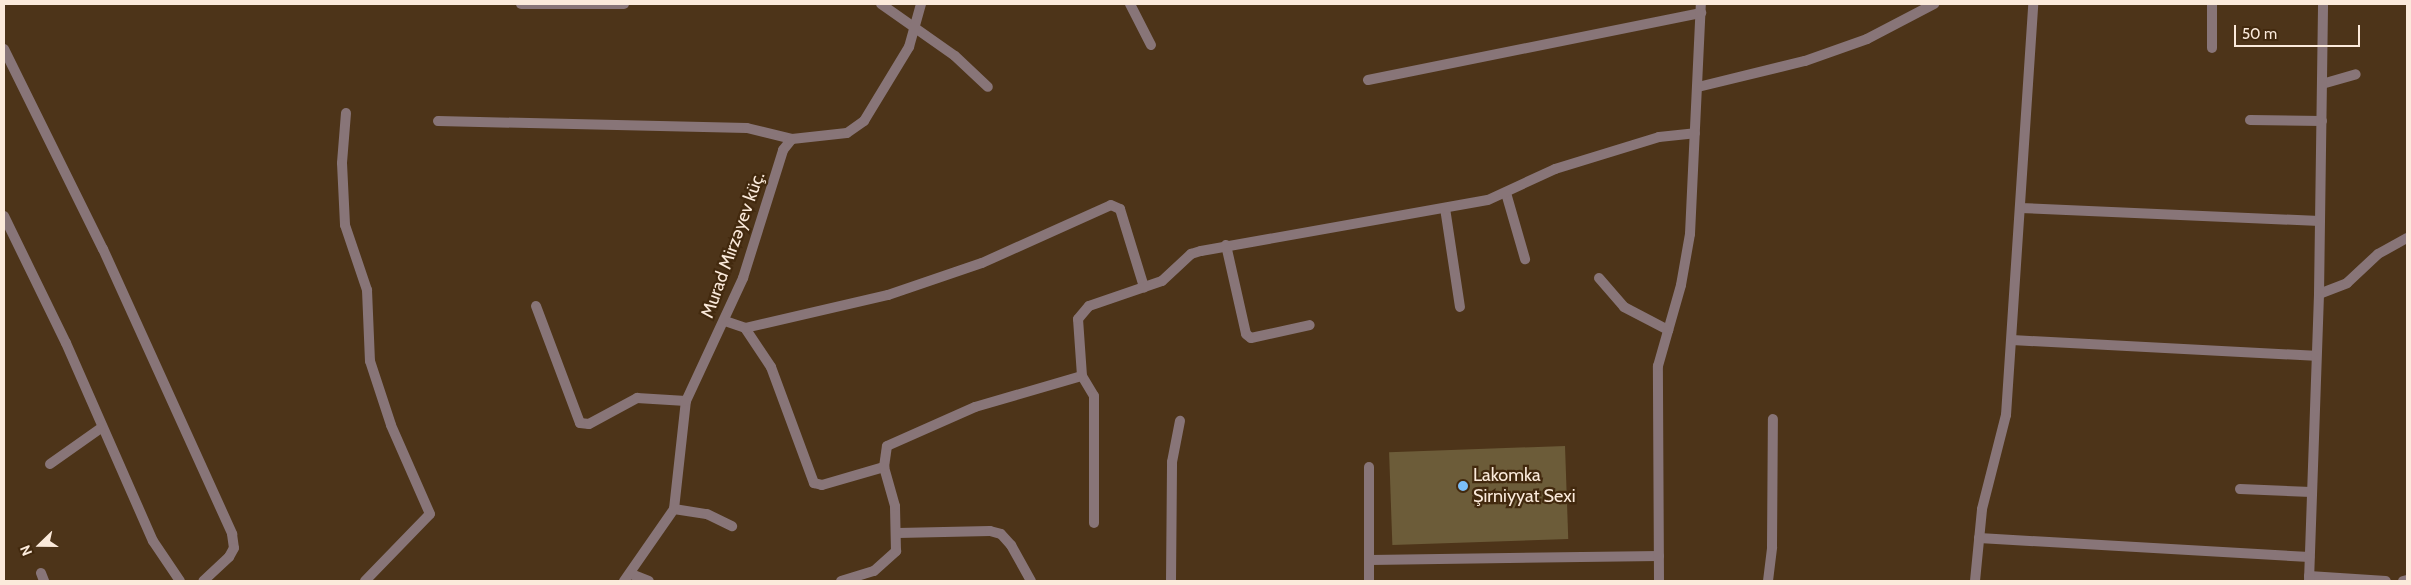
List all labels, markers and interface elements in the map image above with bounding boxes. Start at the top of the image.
scale bar [2236,15,2362,47]
text: 50 m [2242,25,2277,43]
street label: Murad Mirzəyev küç. [697,169,769,321]
place label: Lakomka Şirniyyat Sexi [1473,465,1576,508]
marker: Lakomka Şirniyyat Sexi [1457,480,1469,492]
north arrow [15,520,65,570]
text: N [16,543,36,559]

